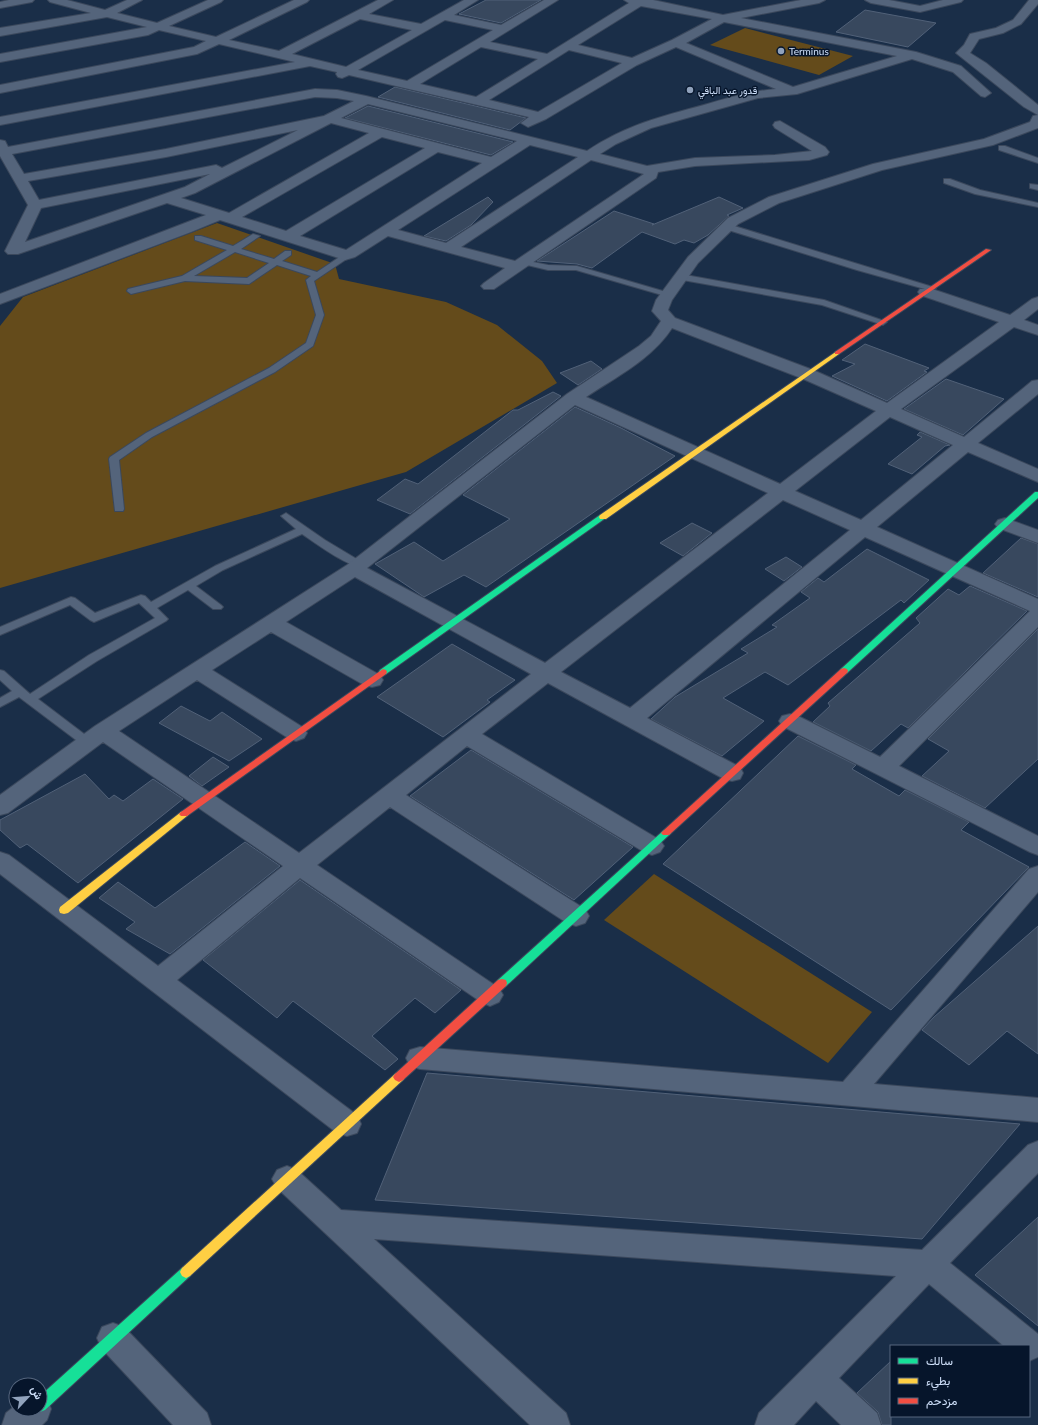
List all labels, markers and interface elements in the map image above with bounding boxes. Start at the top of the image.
place label: Terminus [789,45,829,57]
marker: Terminus [776,46,786,56]
place label: قدور عبد الباقي [698,84,758,99]
marker: قدور عبد الباقي [685,85,695,95]
legend [890,1345,1030,1417]
text: سالك [926,1353,953,1368]
text: بطيء [926,1373,950,1391]
north arrow [8,1377,48,1417]
text: ش [28,1384,46,1402]
text: مزدحم [926,1393,957,1409]

